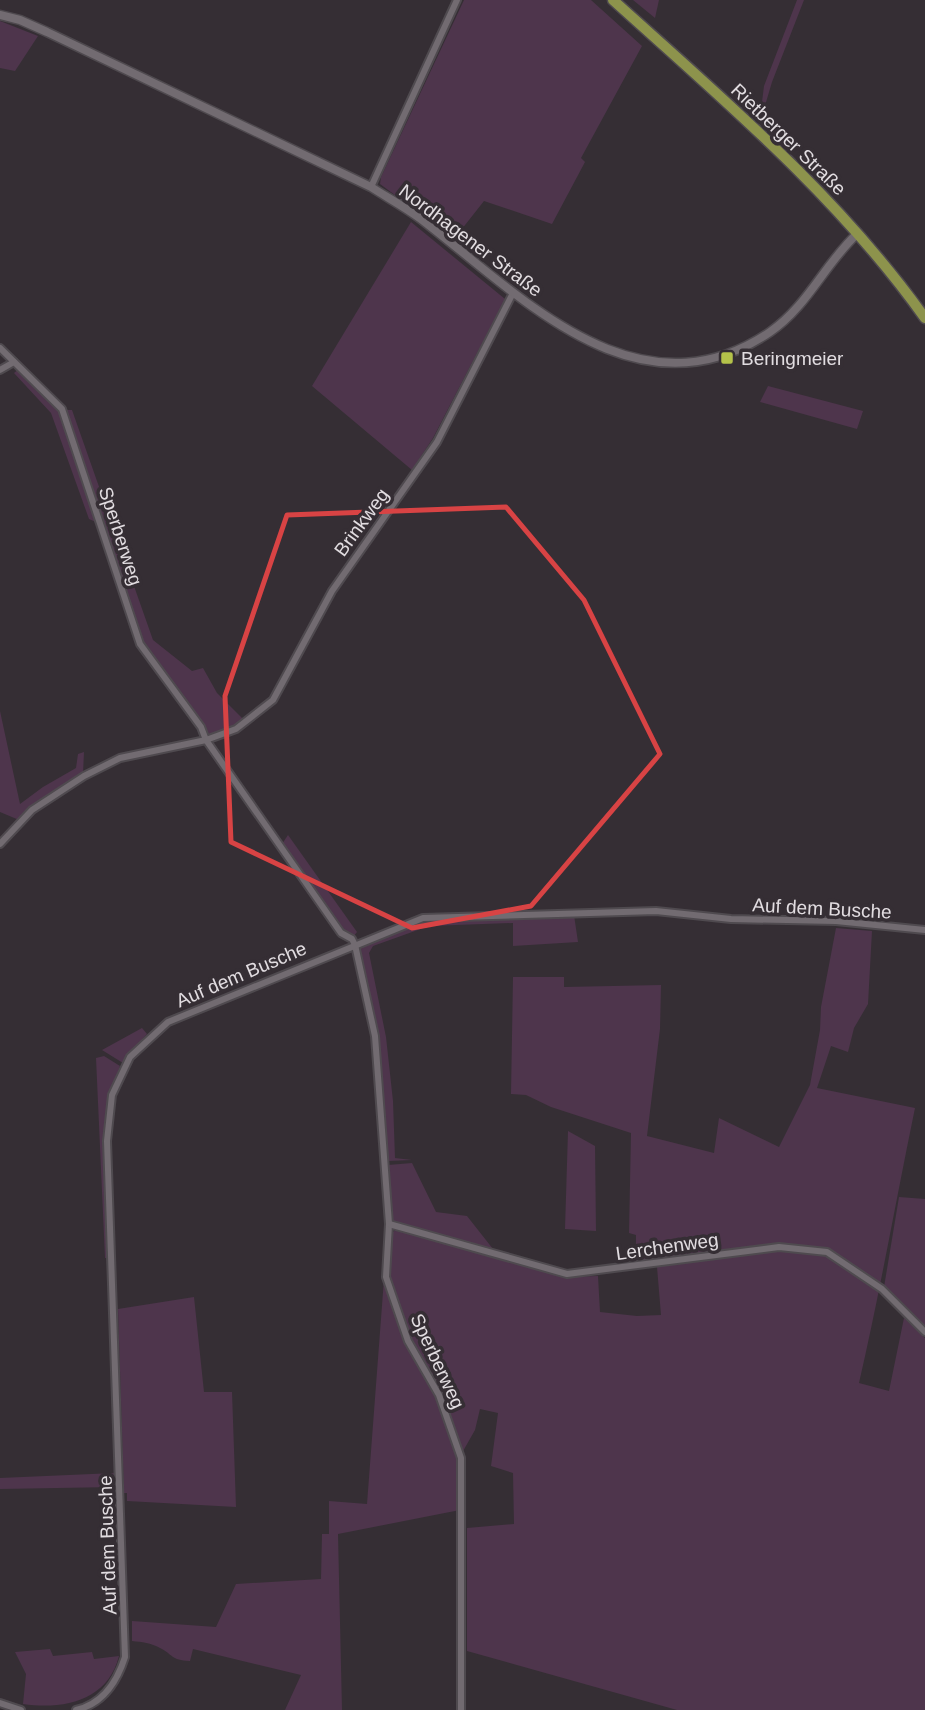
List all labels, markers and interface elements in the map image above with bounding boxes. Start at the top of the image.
street label: Rietberger Straße [727,79,850,199]
street label: Nordhagener Straße [395,180,546,301]
place label: Beringmeier [741,348,844,369]
marker: Beringmeier [719,350,735,366]
street label: Sperberweg [95,484,146,588]
street label: Brinkweg [330,485,393,560]
street label: Auf dem Busche [752,894,892,923]
street label: Auf dem Busche [173,938,309,1011]
street label: Lerchenweg [614,1229,720,1264]
street label: Sperberweg [406,1310,469,1412]
street label: Auf dem Busche [95,1475,120,1615]

